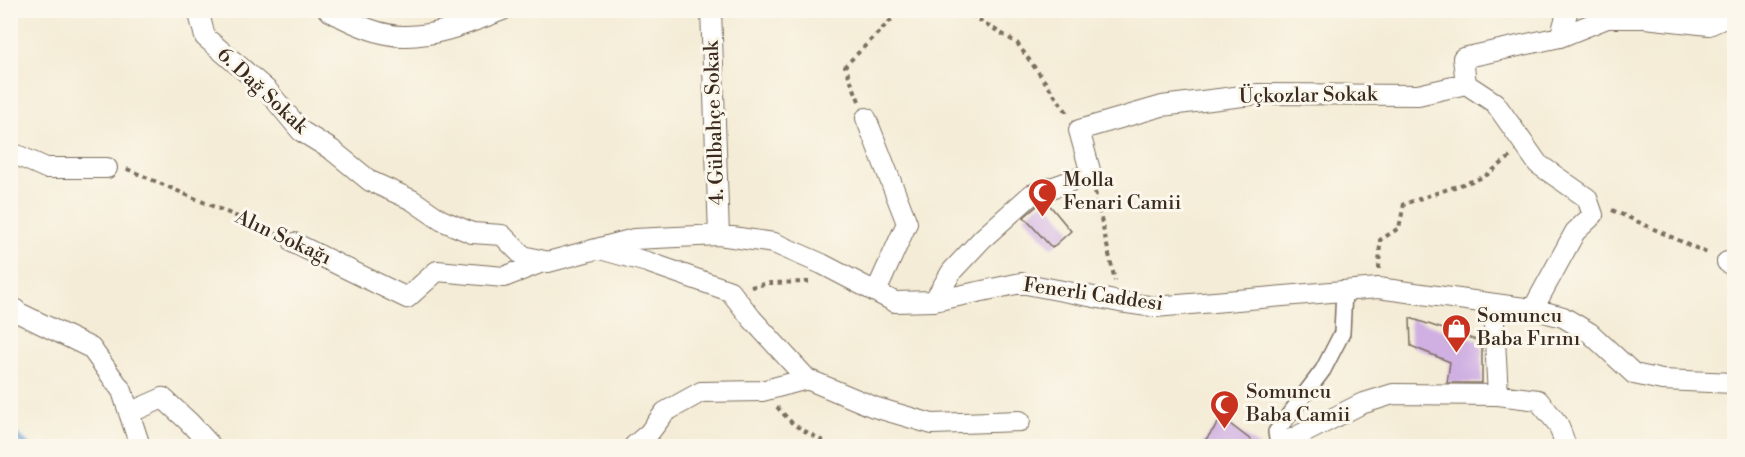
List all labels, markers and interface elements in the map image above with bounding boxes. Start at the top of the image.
street label: 4. Gülbahçe Sokak [700,39,730,206]
street label: 6. Dağ Sokak [211,43,314,141]
street label: Üçkozlar Sokak [1238,81,1379,110]
place label: Molla Fenari Camii [1063,168,1182,216]
mosque icon: Molla Fenari Camii [1026,176,1058,218]
street label: Alın Sokağı [230,204,335,271]
street label: Fenerli Caddesi [1021,273,1165,317]
place label: Somuncu Baba Fırını [1476,304,1581,352]
shop icon: Somuncu Baba Fırını [1440,312,1472,354]
place label: Somuncu Baba Camii [1245,380,1351,428]
mosque icon: Somuncu Baba Camii [1209,388,1241,430]

